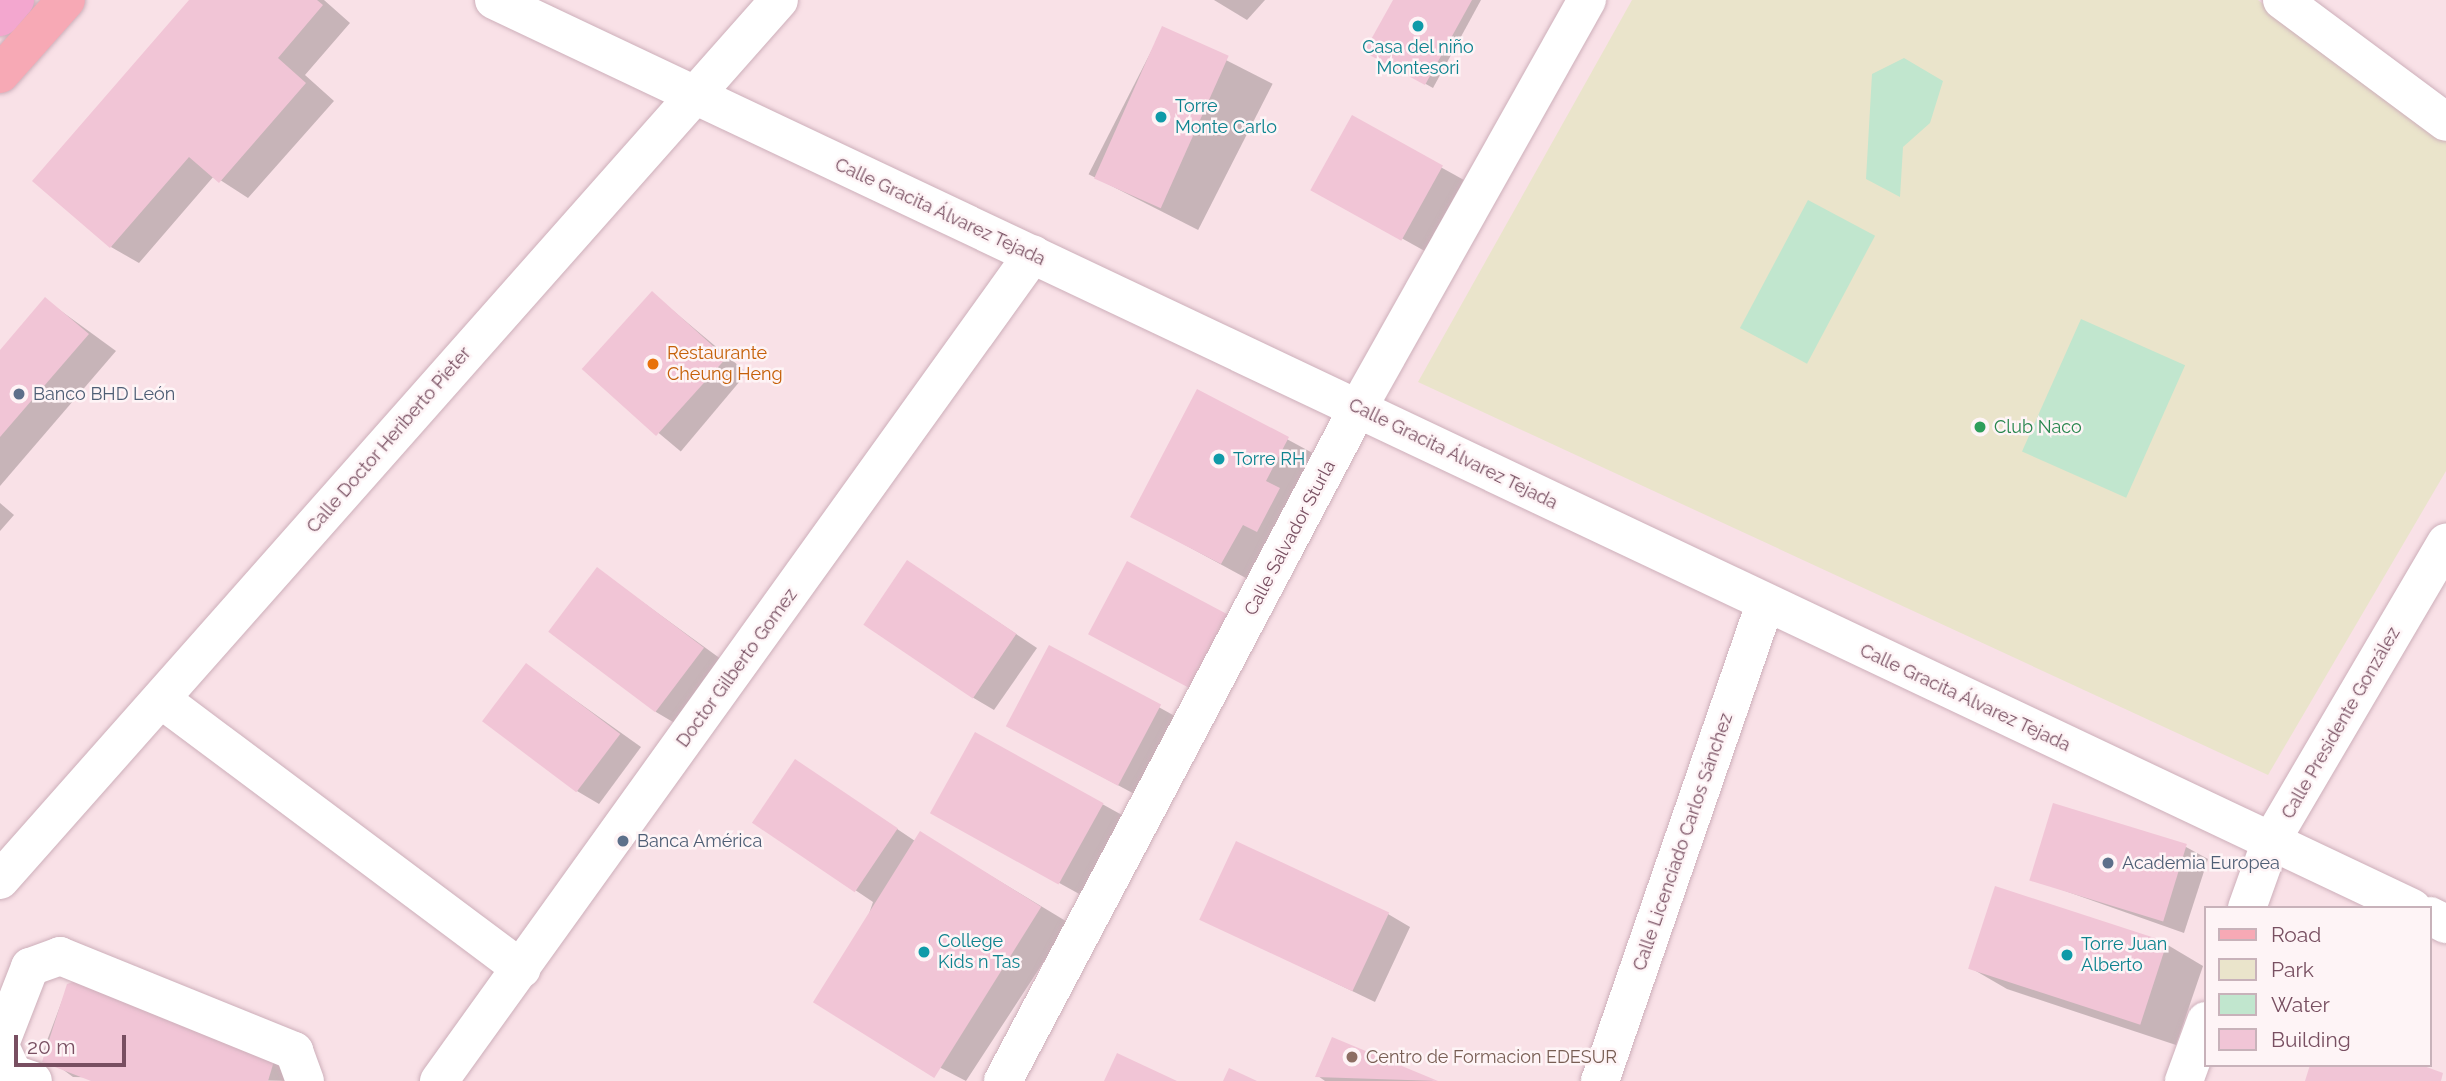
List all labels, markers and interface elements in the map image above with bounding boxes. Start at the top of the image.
marker: Casa del niño Montesori [1410,18,1426,34]
place label: Casa del niño Montesori [1362,37,1474,80]
place label: Torre Monte Carlo [1175,96,1277,138]
marker: Torre Monte Carlo [1153,109,1169,125]
street label: Calle Gracita Álvarez Tejada [831,153,1049,271]
street label: Calle Doctor Heriberto Pieter [302,343,476,537]
place label: Restaurante Cheung Heng [667,343,783,386]
marker: Restaurante Cheung Heng [645,356,661,372]
place label: Banco BHD León [33,383,175,405]
marker: Banco BHD León [11,386,27,402]
street label: Calle Gracita Álvarez Tejada [1345,394,1561,514]
place label: Club Naco [1994,416,2082,438]
marker: Club Naco [1972,419,1988,435]
place label: Torre RH [1233,448,1305,470]
marker: Torre RH [1211,451,1227,467]
street label: Calle Salvador Sturla [1240,457,1340,619]
street label: Doctor Gilberto Gomez [672,584,802,752]
street label: Calle Presidente González [2277,623,2405,823]
street label: Calle Gracita Álvarez Tejada [1856,639,2074,757]
street label: Calle Licenciado Carlos Sánchez [1629,710,1737,974]
place label: Banca América [637,830,763,852]
marker: Banca América [615,833,631,849]
place label: Academia Europea [2122,852,2280,874]
marker: Academia Europea [2100,855,2116,871]
legend [2204,906,2432,1067]
text: Road [2271,922,2321,947]
place label: College Kids n Tas [938,931,1021,974]
place label: Torre Juan Alberto [2081,934,2168,976]
marker: College Kids n Tas [916,944,932,960]
marker: Torre Juan Alberto [2059,947,2075,963]
text: Park [2271,957,2314,982]
text: Water [2271,992,2330,1017]
scale bar [18,1021,130,1066]
text: Building [2271,1027,2351,1052]
text: 20 m [27,1034,75,1059]
place label: Centro de Formacion EDESUR [1366,1046,1617,1068]
marker: Centro de Formacion EDESUR [1344,1049,1360,1065]

